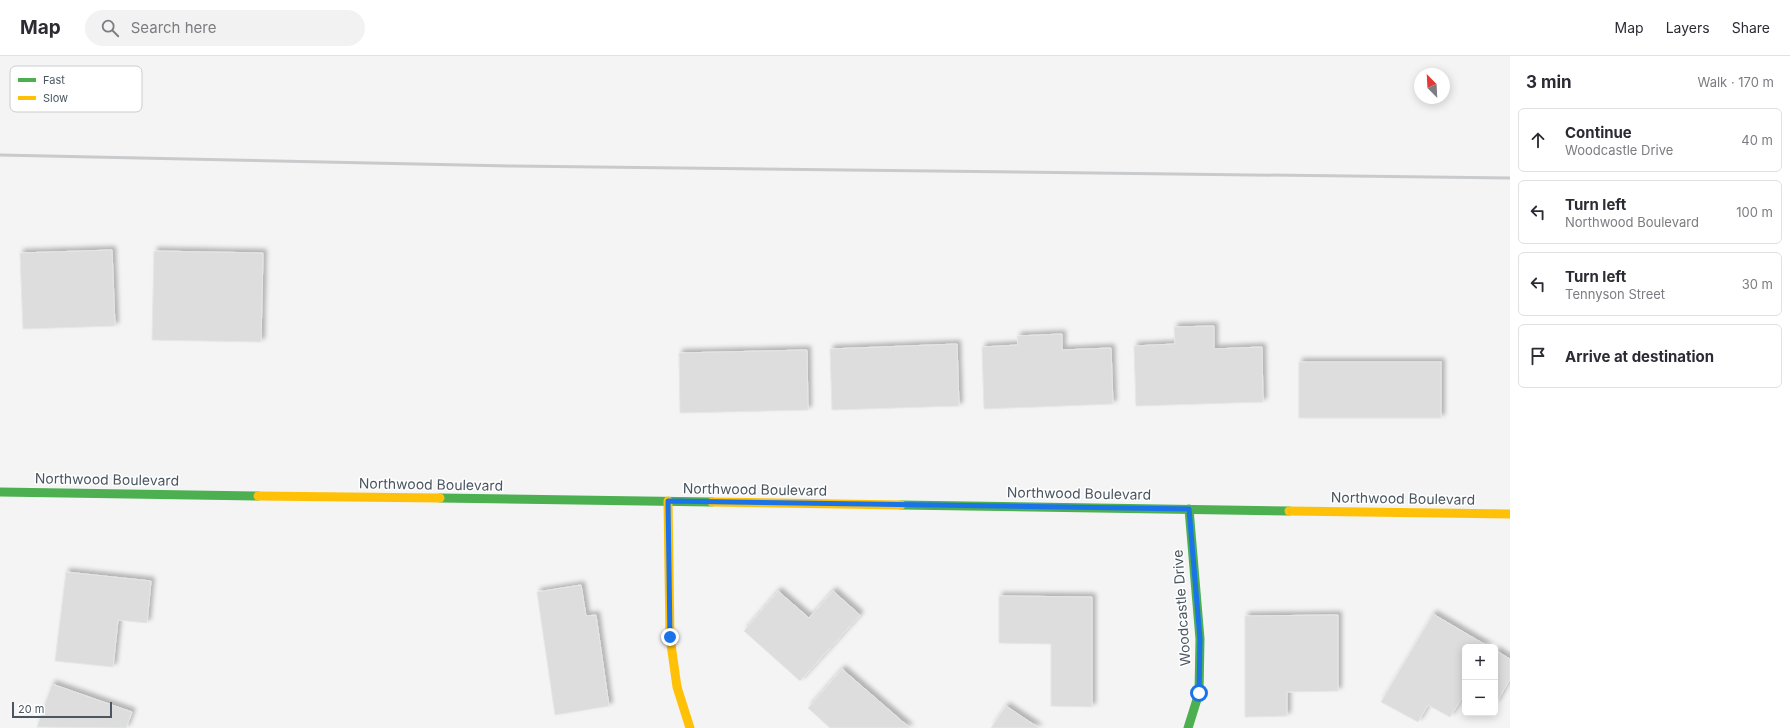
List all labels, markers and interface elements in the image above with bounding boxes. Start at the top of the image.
search box [85,10,365,46]
text: Map [20,16,61,39]
icon: search [99,17,121,39]
text: Search here [131,18,216,37]
text: Map [1615,19,1644,36]
text: Layers [1666,19,1710,36]
text: Share [1732,19,1770,36]
legend [10,66,142,112]
north arrow [1414,68,1450,104]
text: 3 min [1526,72,1572,92]
text: Fast [43,73,65,87]
text: Walk · 170 m [1698,74,1774,90]
text: Slow [43,91,68,105]
text: Continue [1565,123,1632,142]
icon: ahead [1527,129,1549,151]
text: 40 m [1741,132,1773,148]
text: Woodcastle Drive [1565,142,1673,158]
text: Turn left [1565,195,1626,214]
icon: left [1527,201,1549,223]
text: 100 m [1736,204,1773,220]
text: Northwood Boulevard [1565,214,1699,230]
text: Turn left [1565,267,1626,286]
icon: left [1527,273,1549,295]
text: 30 m [1742,276,1773,292]
text: Tennyson Street [1565,286,1665,302]
icon: arrive [1527,345,1549,367]
text: Arrive at destination [1565,347,1714,366]
street label: Northwood Boulevard [35,469,179,489]
street label: Northwood Boulevard [359,474,503,494]
street label: Northwood Boulevard [683,479,827,499]
street label: Northwood Boulevard [1007,483,1151,503]
street label: Northwood Boulevard [1331,488,1475,508]
street label: Woodcastle Drive [1168,549,1194,667]
route end [661,628,679,646]
map controls [1462,644,1498,716]
button: + [1462,644,1498,680]
button: − [1462,680,1498,716]
route start [1190,684,1208,702]
scale bar [12,700,112,719]
text: 20 m [18,702,44,716]

